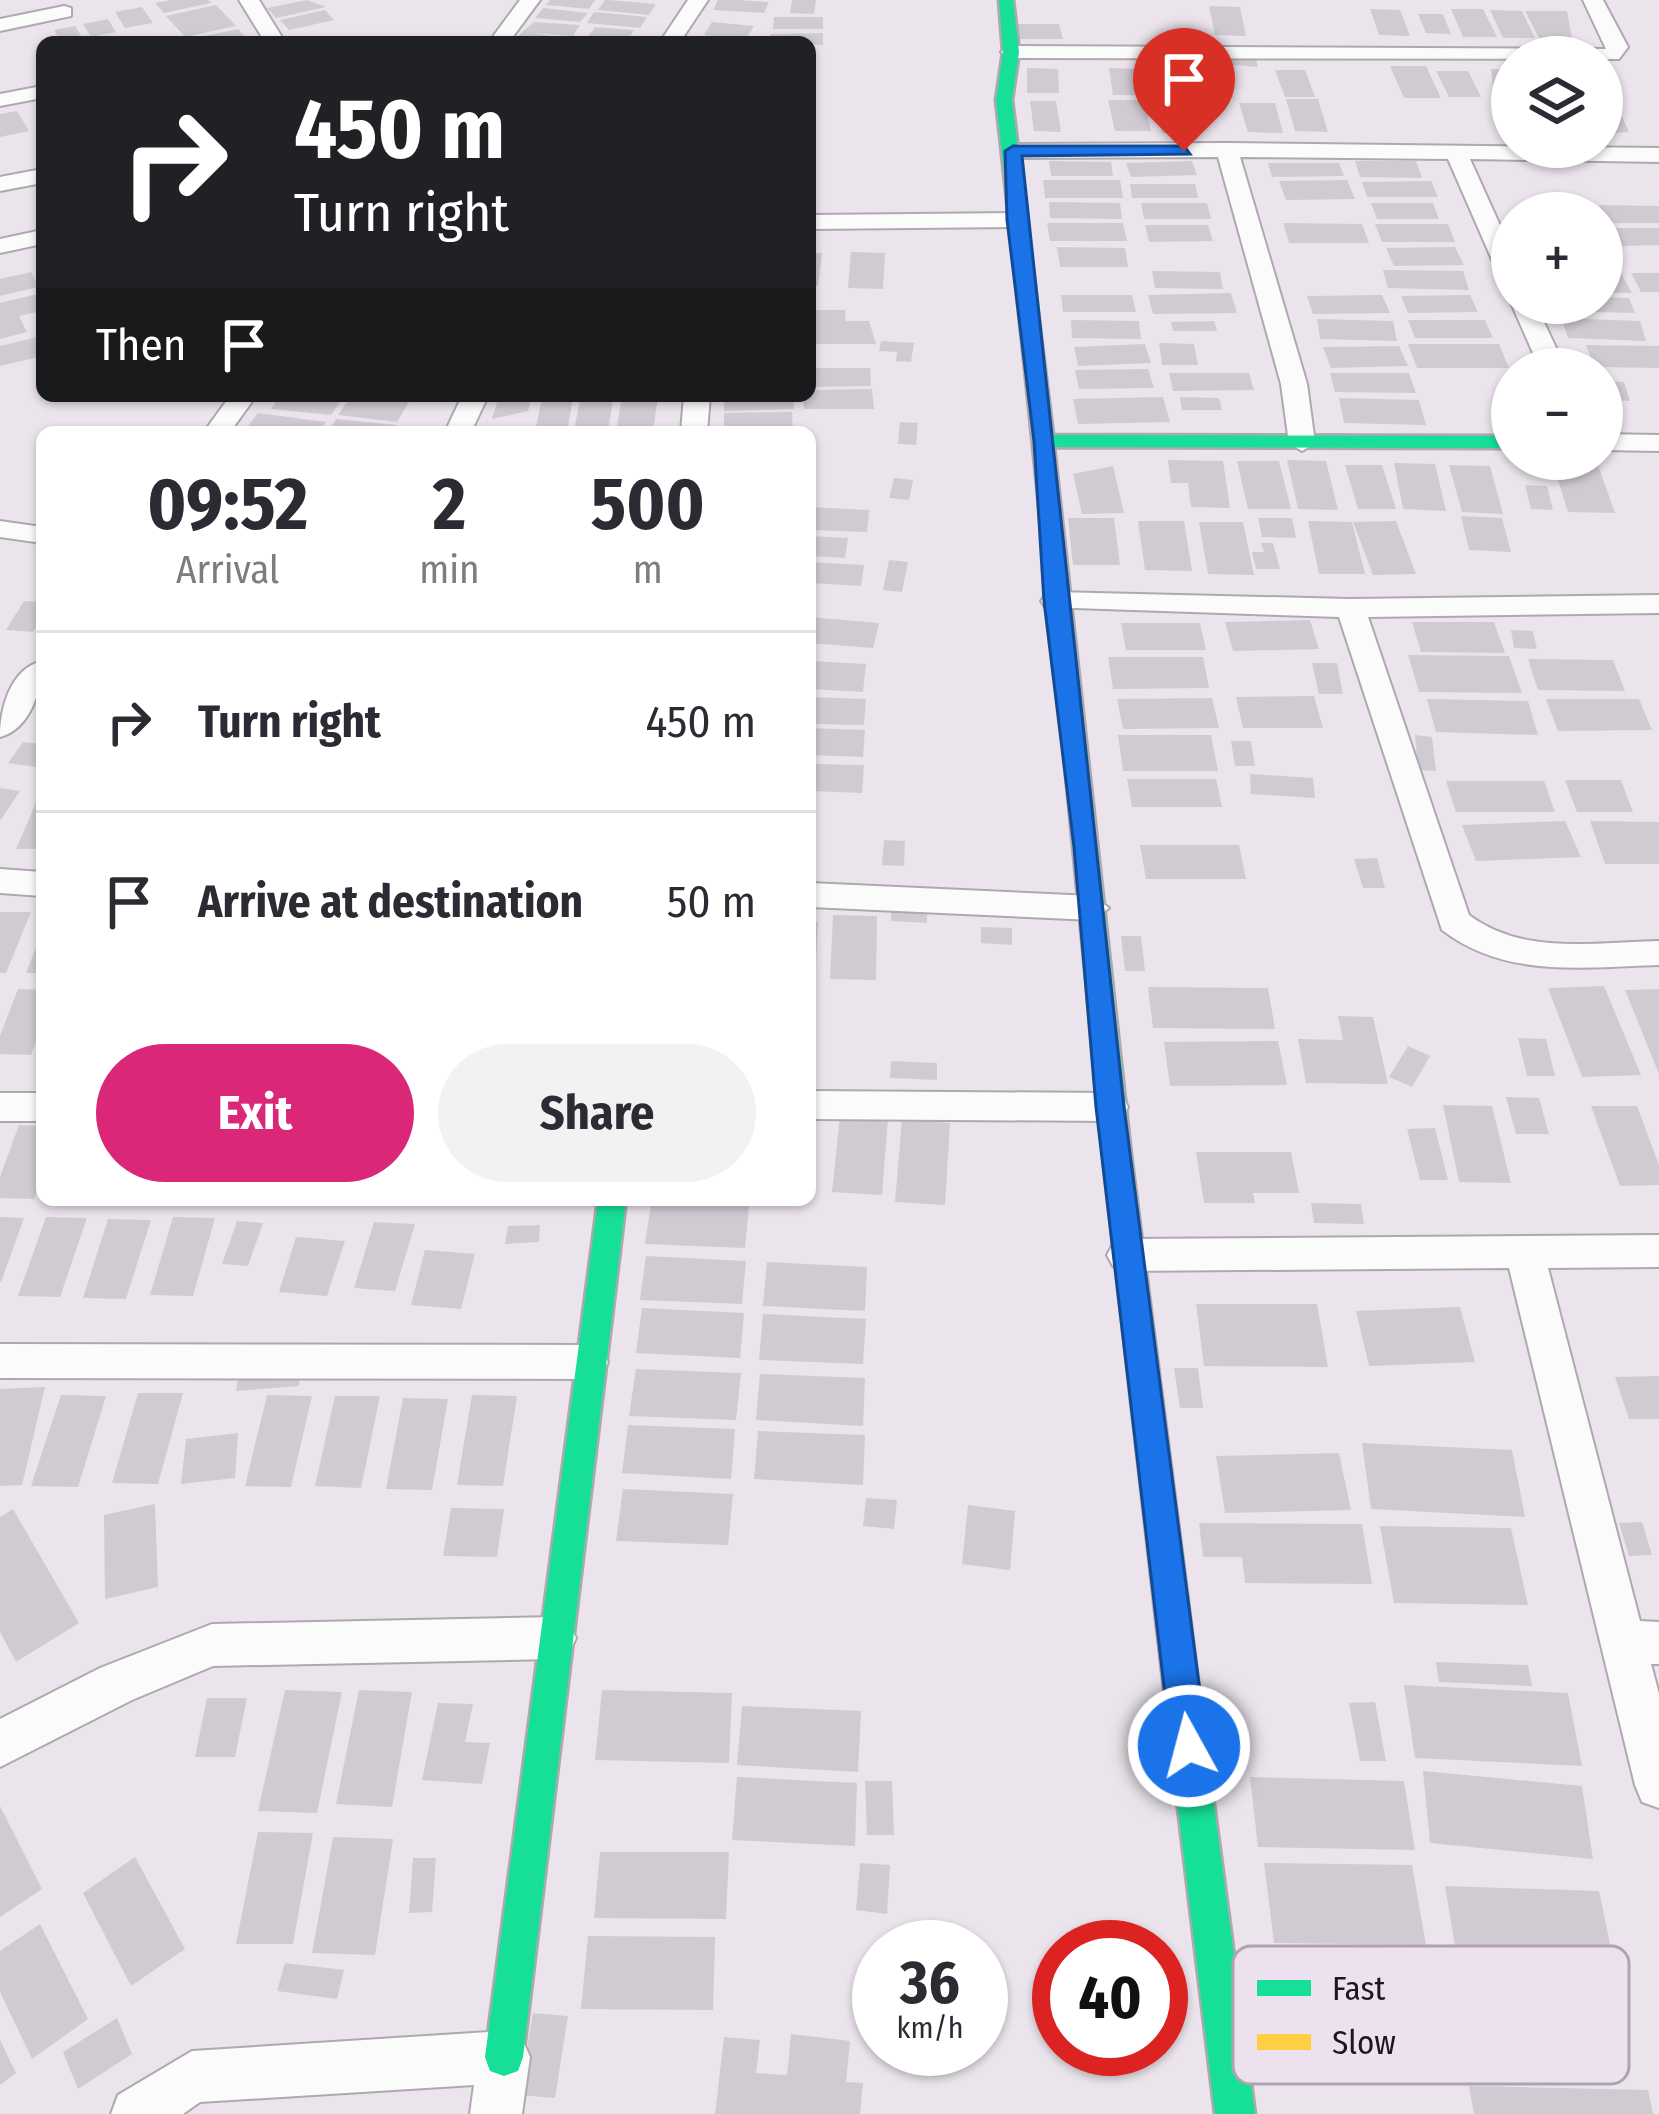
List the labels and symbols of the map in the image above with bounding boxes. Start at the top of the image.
pin [1133,28,1235,151]
position arrow [1126,1683,1252,1809]
speed limit sign: 40 [1032,1920,1188,2076]
legend [1233,1946,1629,2084]
text: Fast [1332,1969,1386,2009]
text: Slow [1332,2023,1396,2063]

